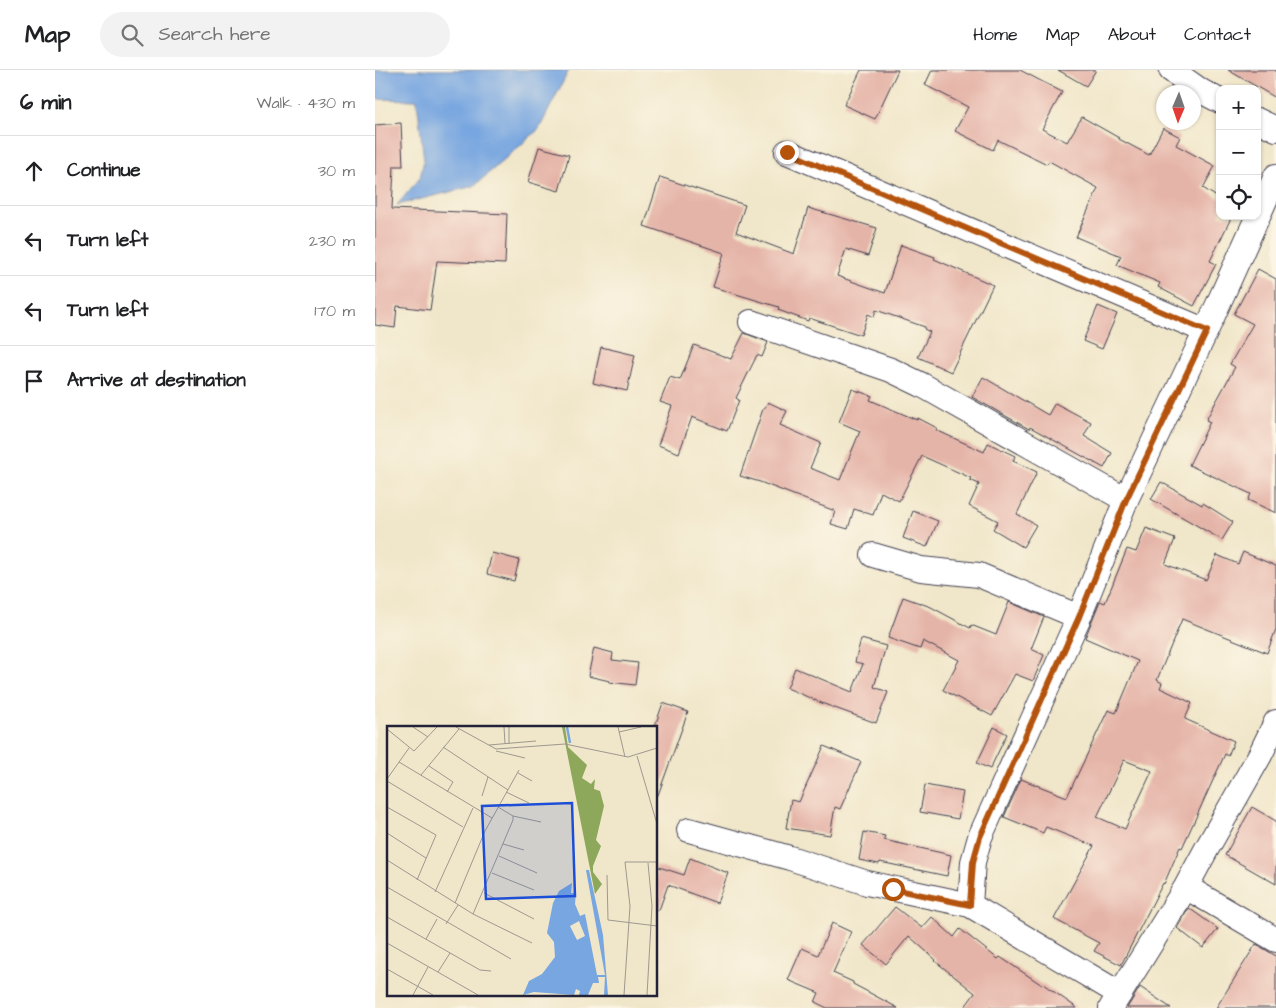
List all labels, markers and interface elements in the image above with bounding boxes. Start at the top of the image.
search box [100,12,450,57]
text: Map [25,18,70,52]
icon: search [118,21,146,49]
text: Search here [158,21,271,48]
text: Home [973,22,1018,47]
text: Map [1046,22,1080,47]
text: About [1108,22,1156,47]
text: Contact [1184,22,1251,47]
north arrow [1156,85,1201,130]
map controls [1216,85,1261,220]
button: + [1216,85,1261,130]
text: 6 min [20,88,72,117]
text: Walk · 430 m [256,92,355,114]
button: − [1216,130,1261,175]
route end [776,141,799,164]
icon: ahead [20,157,48,185]
text: Continue [67,157,141,184]
text: 30 m [318,160,355,182]
button: locate [1216,175,1261,220]
icon: left [20,227,48,255]
text: Turn left [67,227,148,254]
text: 230 m [309,230,355,252]
icon: left [20,297,48,325]
text: Turn left [67,297,148,324]
text: 170 m [314,300,355,322]
icon: arrive [20,367,48,395]
text: Arrive at destination [67,367,246,394]
inset map [387,726,657,996]
route start [882,878,905,901]

